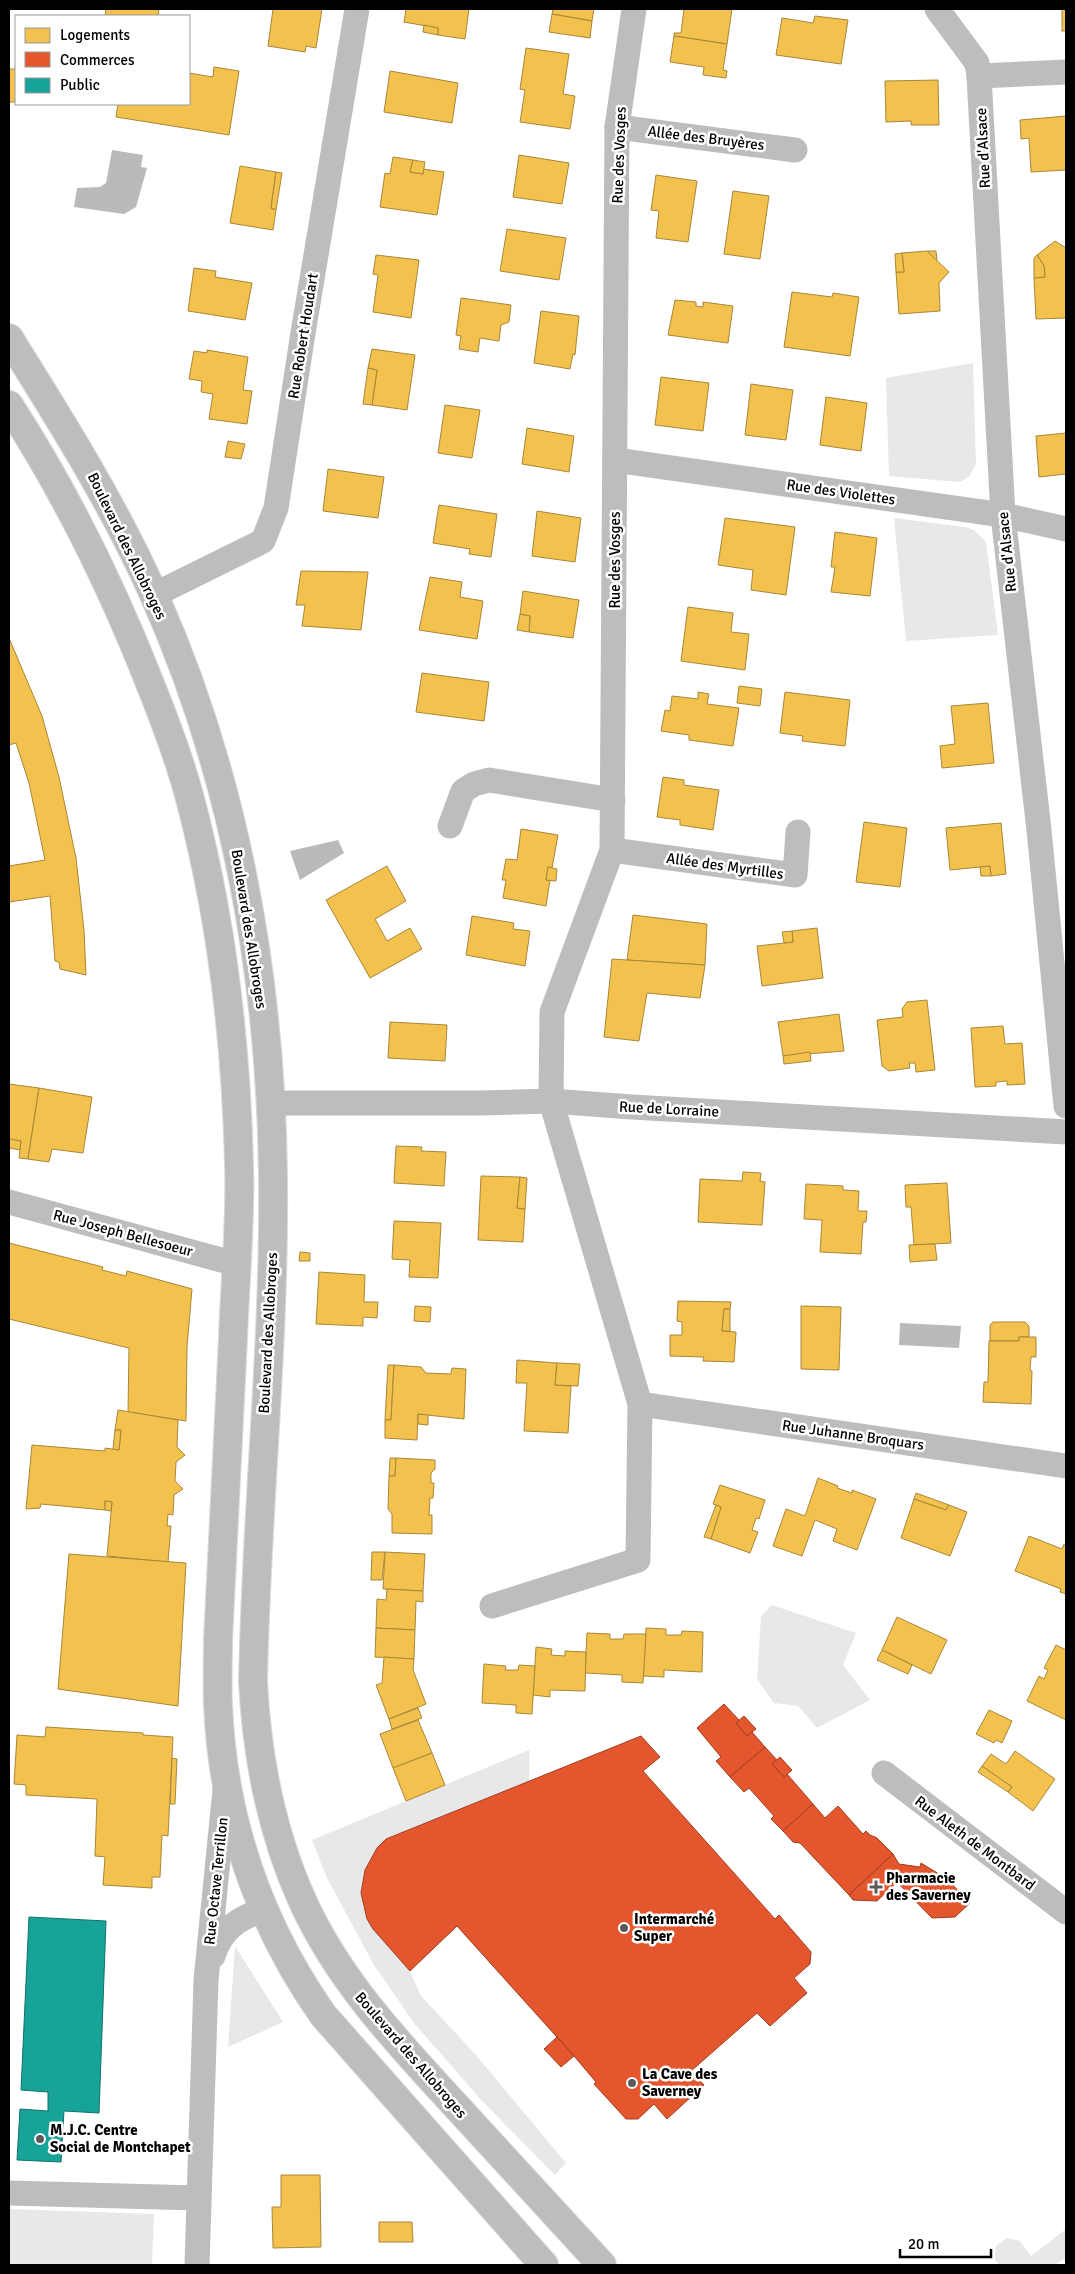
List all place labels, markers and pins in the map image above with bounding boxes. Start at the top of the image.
place label: Pharmacie des Saverney [886,1869,971,1904]
marker: Pharmacie des Saverney [870,1881,882,1893]
place label: Intermarché Super [634,1910,714,1945]
marker: Intermarché Super [618,1922,630,1934]
place label: La Cave des Saverney [642,2065,718,2100]
marker: La Cave des Saverney [626,2077,638,2089]
place label: M.J.C. Centre Social de Montchapet [50,2121,191,2156]
marker: M.J.C. Centre Social de Montchapet [34,2133,46,2145]

